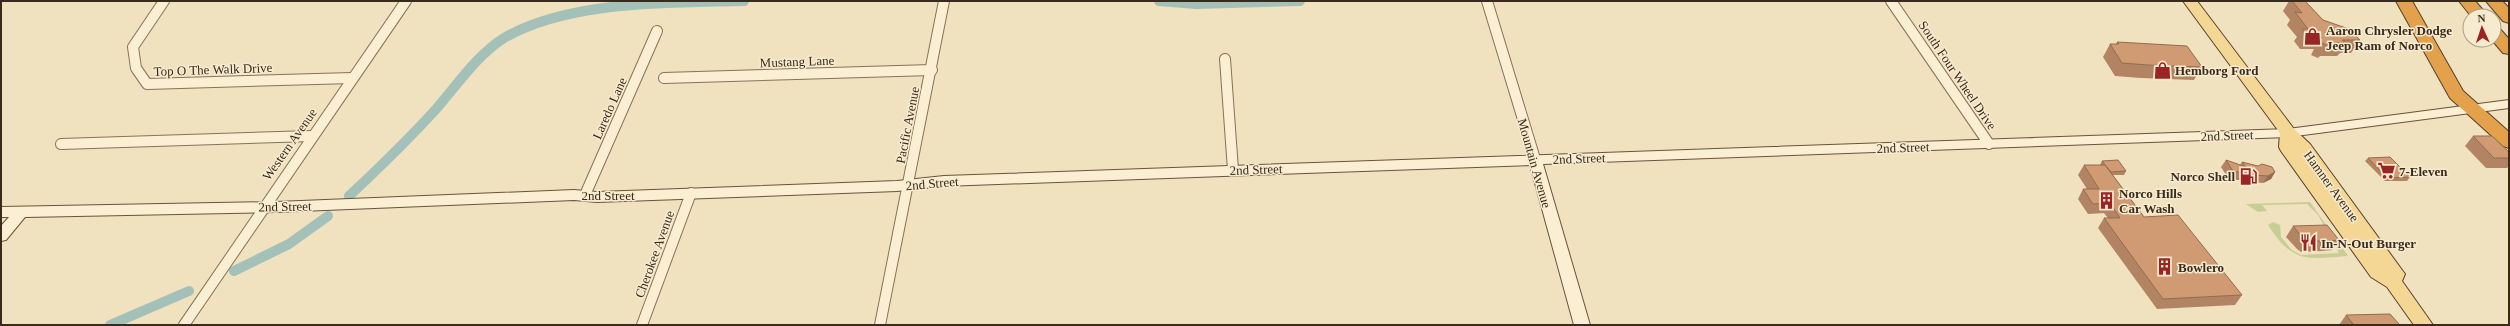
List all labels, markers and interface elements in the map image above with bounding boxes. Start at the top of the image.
north arrow [2462,8,2502,48]
text: N [2477,12,2486,24]
street label: South Four Wheel Drive [1916,18,2000,133]
place label: Aaron Chrysler Dodge Jeep Ram of Norco [2326,23,2452,53]
shop icon: Aaron Chrysler Dodge Jeep Ram of Norco [2303,27,2323,47]
street label: Mustang Lane [759,53,835,70]
street label: Top O The Walk Drive [153,60,273,79]
shop icon: Hemborg Ford [2152,60,2172,80]
place label: Hemborg Ford [2175,63,2259,78]
street label: Laredo Lane [589,75,630,141]
street label: Pacific Avenue [893,85,922,165]
street label: Western Avenue [259,105,320,183]
street label: Mountain Avenue [1515,117,1555,210]
street label: 2nd Street [2200,127,2254,144]
street label: 2nd Street [1876,139,1930,156]
street label: Hamner Avenue [2301,148,2362,225]
street label: 2nd Street [1552,150,1606,167]
street label: 2nd Street [1229,161,1283,178]
supermarket icon: 7-Eleven [2376,161,2396,181]
place label: 7-Eleven [2399,164,2448,179]
fuel station icon: Norco Shell [2238,166,2258,186]
place label: Norco Shell [2171,169,2235,184]
street label: 2nd Street [905,174,960,193]
place label: Norco Hills Car Wash [2119,186,2182,216]
street label: 2nd Street [581,188,635,203]
building icon: Norco Hills Car Wash [2096,190,2116,210]
street label: 2nd Street [258,199,312,214]
street label: Cherokee Avenue [632,208,677,300]
restaurant icon: In-N-Out Burger [2298,233,2318,253]
place label: In-N-Out Burger [2321,236,2416,251]
building icon: Bowlero [2155,257,2175,277]
place label: Bowlero [2178,260,2224,275]

